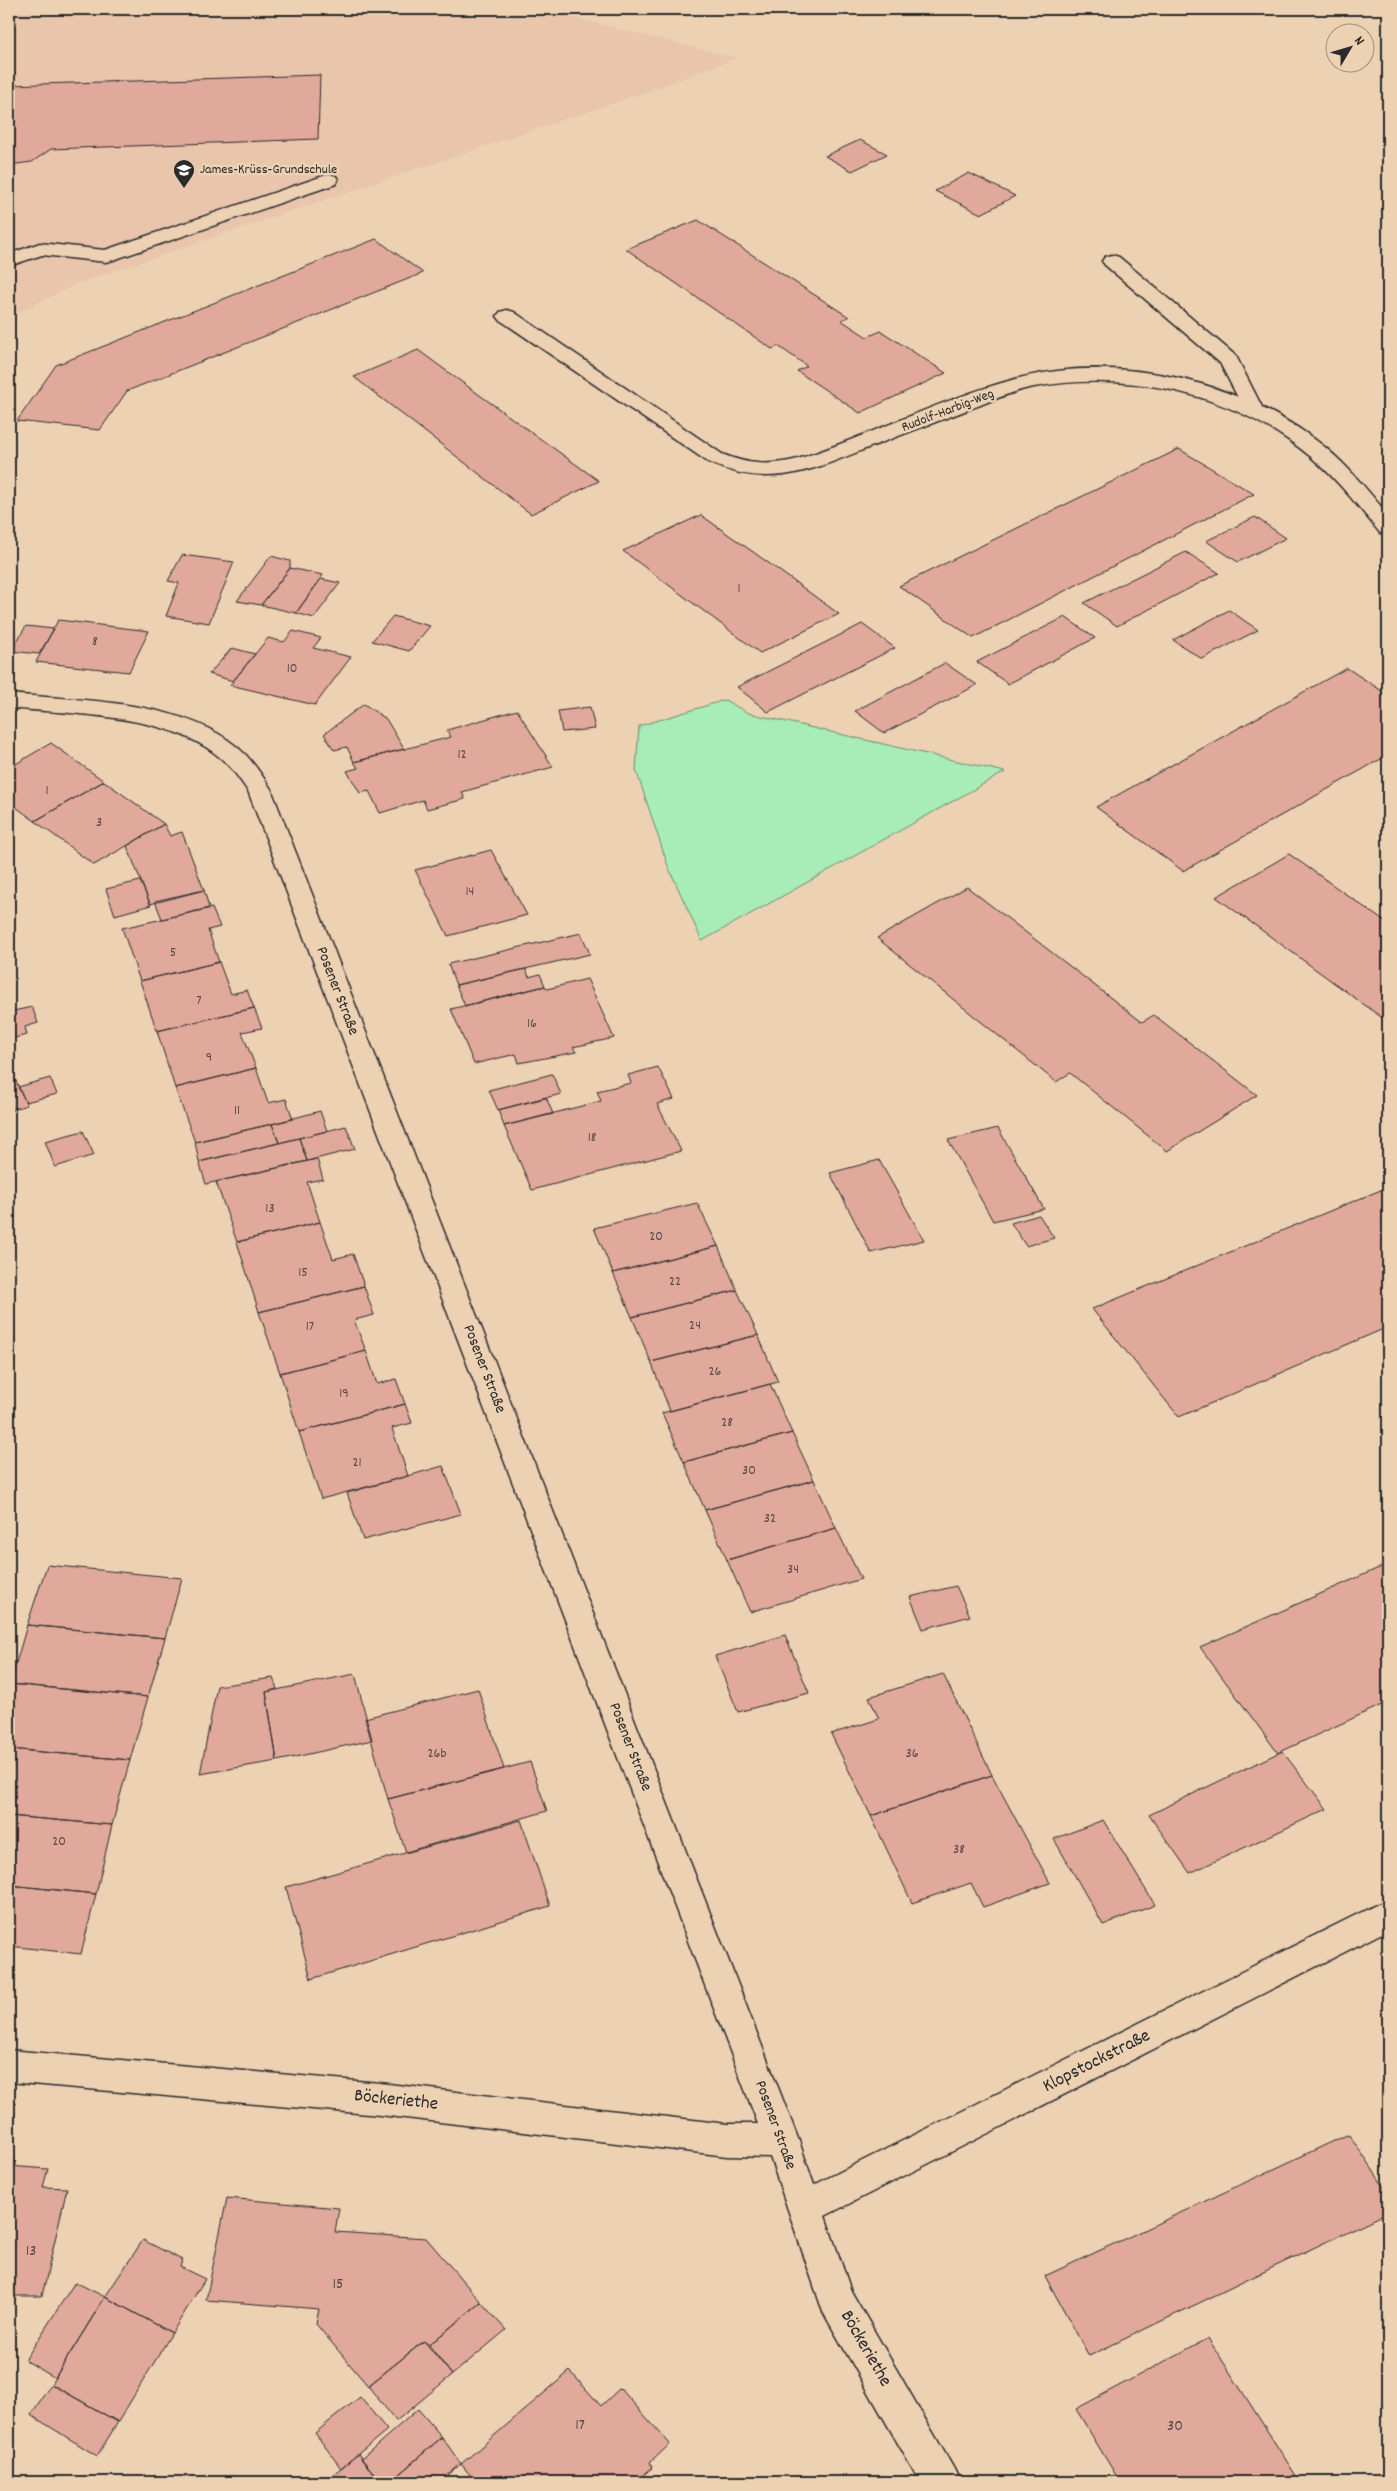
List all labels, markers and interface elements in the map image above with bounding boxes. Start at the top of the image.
north arrow [1324,22,1374,72]
text: N [1349,32,1369,50]
school or university icon: James-Krüss-Grundschule [172,158,196,189]
place label: James-Krüss-Grundschule [200,160,337,180]
street label: Rudolf-Harbig-Weg [899,384,997,438]
house number: 1 [737,579,741,599]
house number: 8 [92,632,98,652]
house number: 10 [287,659,297,679]
house number: 12 [457,745,467,765]
house number: 1 [45,781,49,801]
house number: 3 [96,813,102,833]
house number: 14 [466,882,474,902]
house number: 5 [170,943,176,963]
street label: Posener Straße [310,943,364,1039]
house number: 7 [196,991,202,1011]
house number: 16 [527,1014,537,1034]
house number: 9 [206,1048,212,1068]
house number: 11 [234,1101,240,1121]
house number: 18 [588,1128,597,1148]
house number: 13 [265,1199,275,1219]
house number: 20 [649,1227,663,1247]
house number: 15 [298,1263,308,1283]
house number: 22 [669,1272,681,1292]
house number: 24 [689,1316,701,1336]
house number: 17 [306,1317,314,1337]
street label: Posener Straße [457,1321,511,1417]
house number: 26 [709,1362,722,1382]
house number: 19 [339,1384,349,1404]
house number: 28 [721,1413,733,1433]
house number: 21 [352,1453,362,1473]
house number: 30 [742,1461,756,1481]
house number: 32 [764,1509,776,1529]
house number: 34 [787,1560,799,1580]
street label: Posener Straße [603,1699,657,1795]
house number: 26b [427,1744,447,1764]
house number: 36 [905,1744,919,1764]
house number: 20 [52,1832,66,1852]
house number: 38 [953,1840,965,1860]
street label: Klopstockstraße [1038,2023,1156,2101]
street label: Posener Straße [748,2077,802,2173]
street label: Böckeriethe [353,2083,439,2119]
house number: 13 [26,2240,36,2263]
house number: 15 [333,2273,343,2296]
street label: Böckeriethe [832,2306,898,2392]
house number: 17 [575,2414,585,2437]
house number: 30 [1167,2415,1183,2438]

